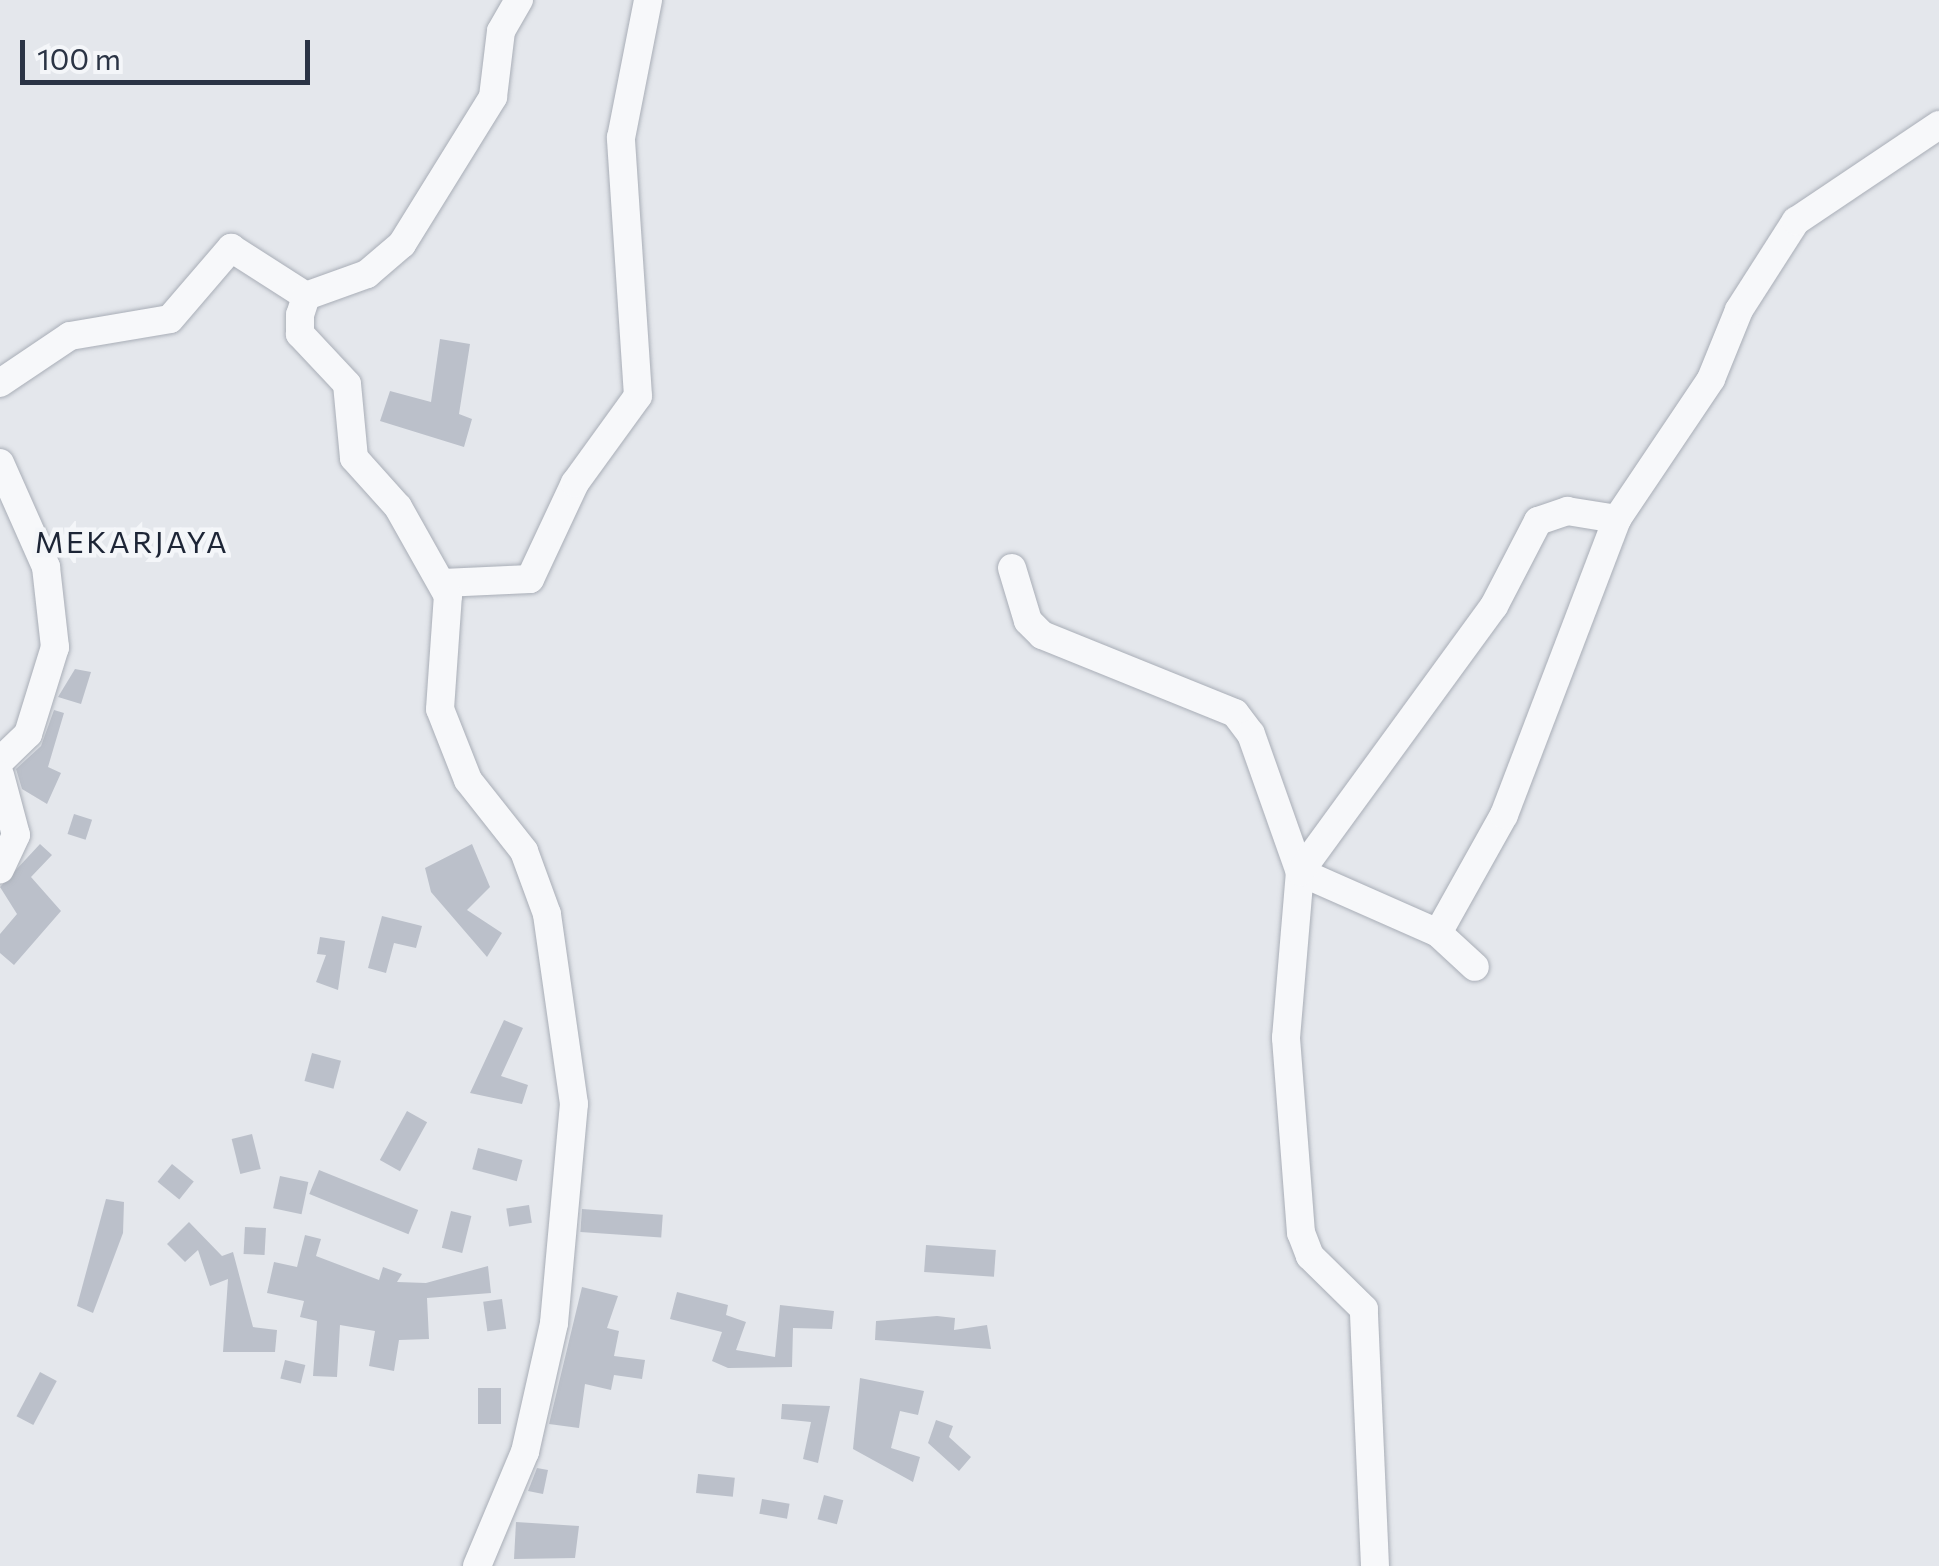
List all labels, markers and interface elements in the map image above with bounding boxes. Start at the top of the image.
scale bar [25,20,315,82]
text: 100 m [37,39,121,76]
district label: MEKARJAYA [35,523,229,559]

